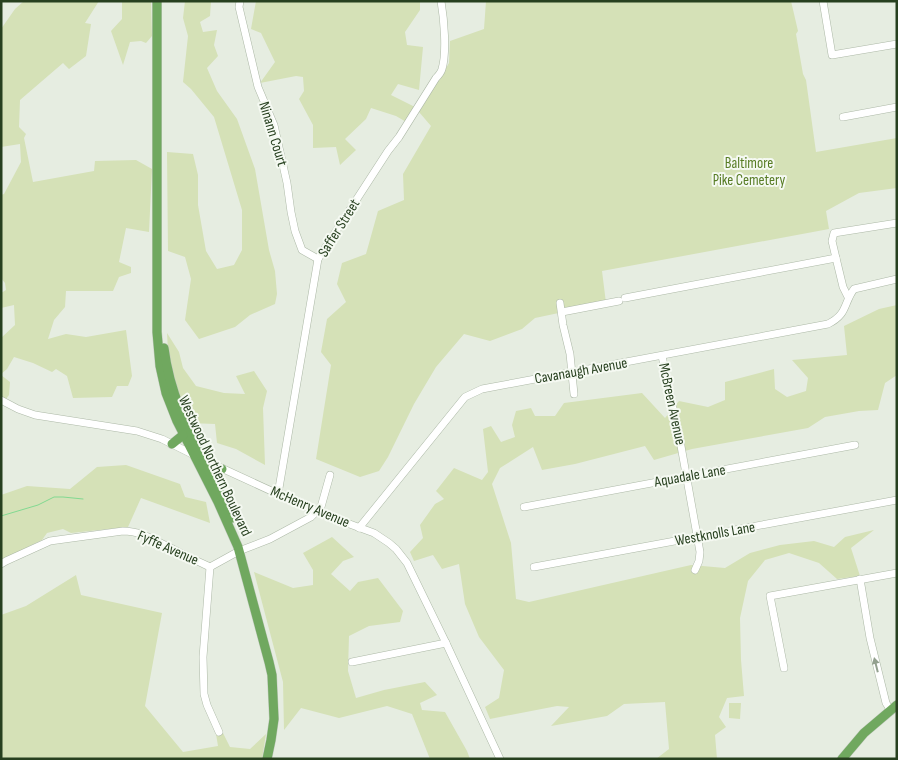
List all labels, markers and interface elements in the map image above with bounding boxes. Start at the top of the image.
street label: Ninann Court [254,99,292,169]
park label: Baltimore Pike Cemetery [713,154,785,190]
street label: Saffer Street [314,195,364,261]
street label: Cavanaugh Avenue [533,353,629,389]
street label: McBreen Avenue [654,361,690,447]
street label: Westwood Northern Boulevard [174,393,256,539]
street label: Aquadale Lane [652,460,727,492]
street label: McHenry Avenue [268,482,352,532]
street label: Westknolls Lane [673,518,757,550]
street label: Fyffe Avenue [134,526,202,570]
one-way arrow [872,657,880,672]

